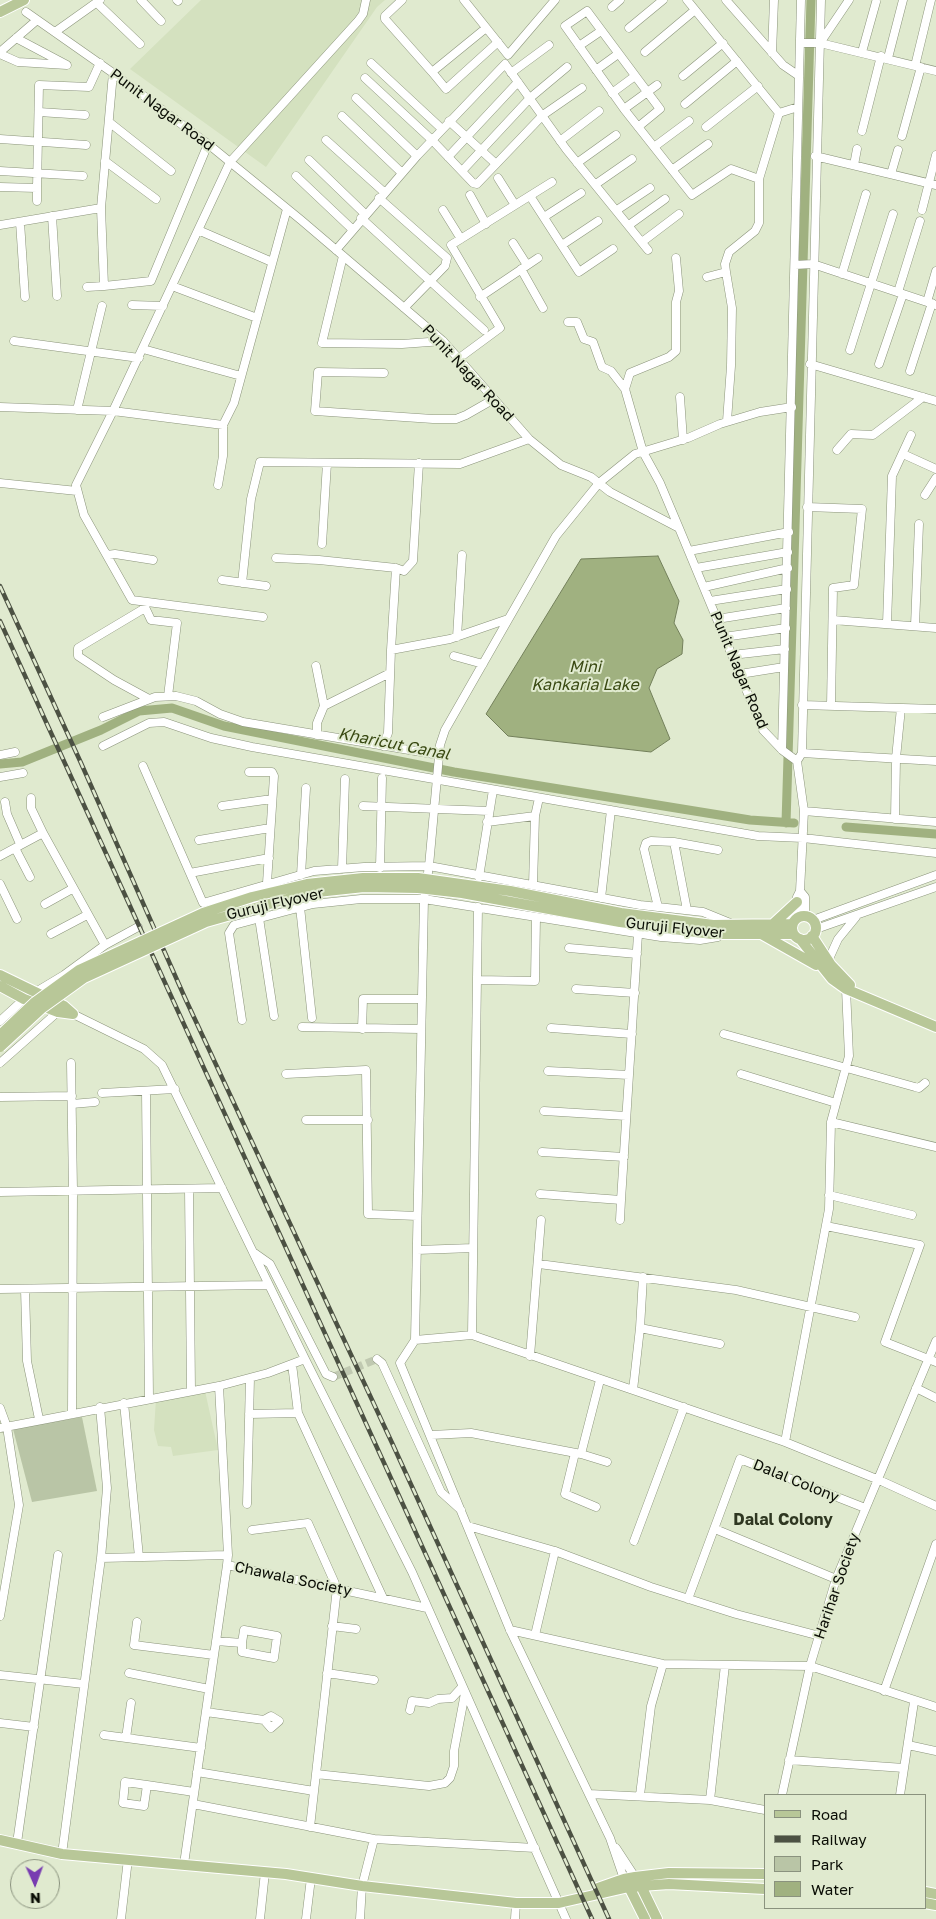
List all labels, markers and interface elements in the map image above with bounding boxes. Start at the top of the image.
street label: Punit Nagar Road [106,65,218,155]
street label: Punit Nagar Road [419,321,517,425]
street label: Punit Nagar Road [706,609,772,731]
water label: Mini Kankaria Lake [531,657,639,695]
water label: Kharicut Canal [337,724,451,764]
street label: Guruji Flyover [225,884,325,924]
street label: Guruji Flyover [625,914,725,942]
street label: Dalal Colony [750,1456,842,1506]
district label: Dalal Colony [733,1510,833,1530]
street label: Harihar Society [810,1530,864,1642]
street label: Chawala Society [233,1558,353,1600]
legend [764,1794,926,1909]
text: Road [811,1805,848,1823]
text: Railway [811,1830,867,1848]
text: Park [811,1855,843,1873]
north arrow [10,1859,60,1909]
text: Water [811,1880,854,1898]
text: N [30,1890,41,1907]

